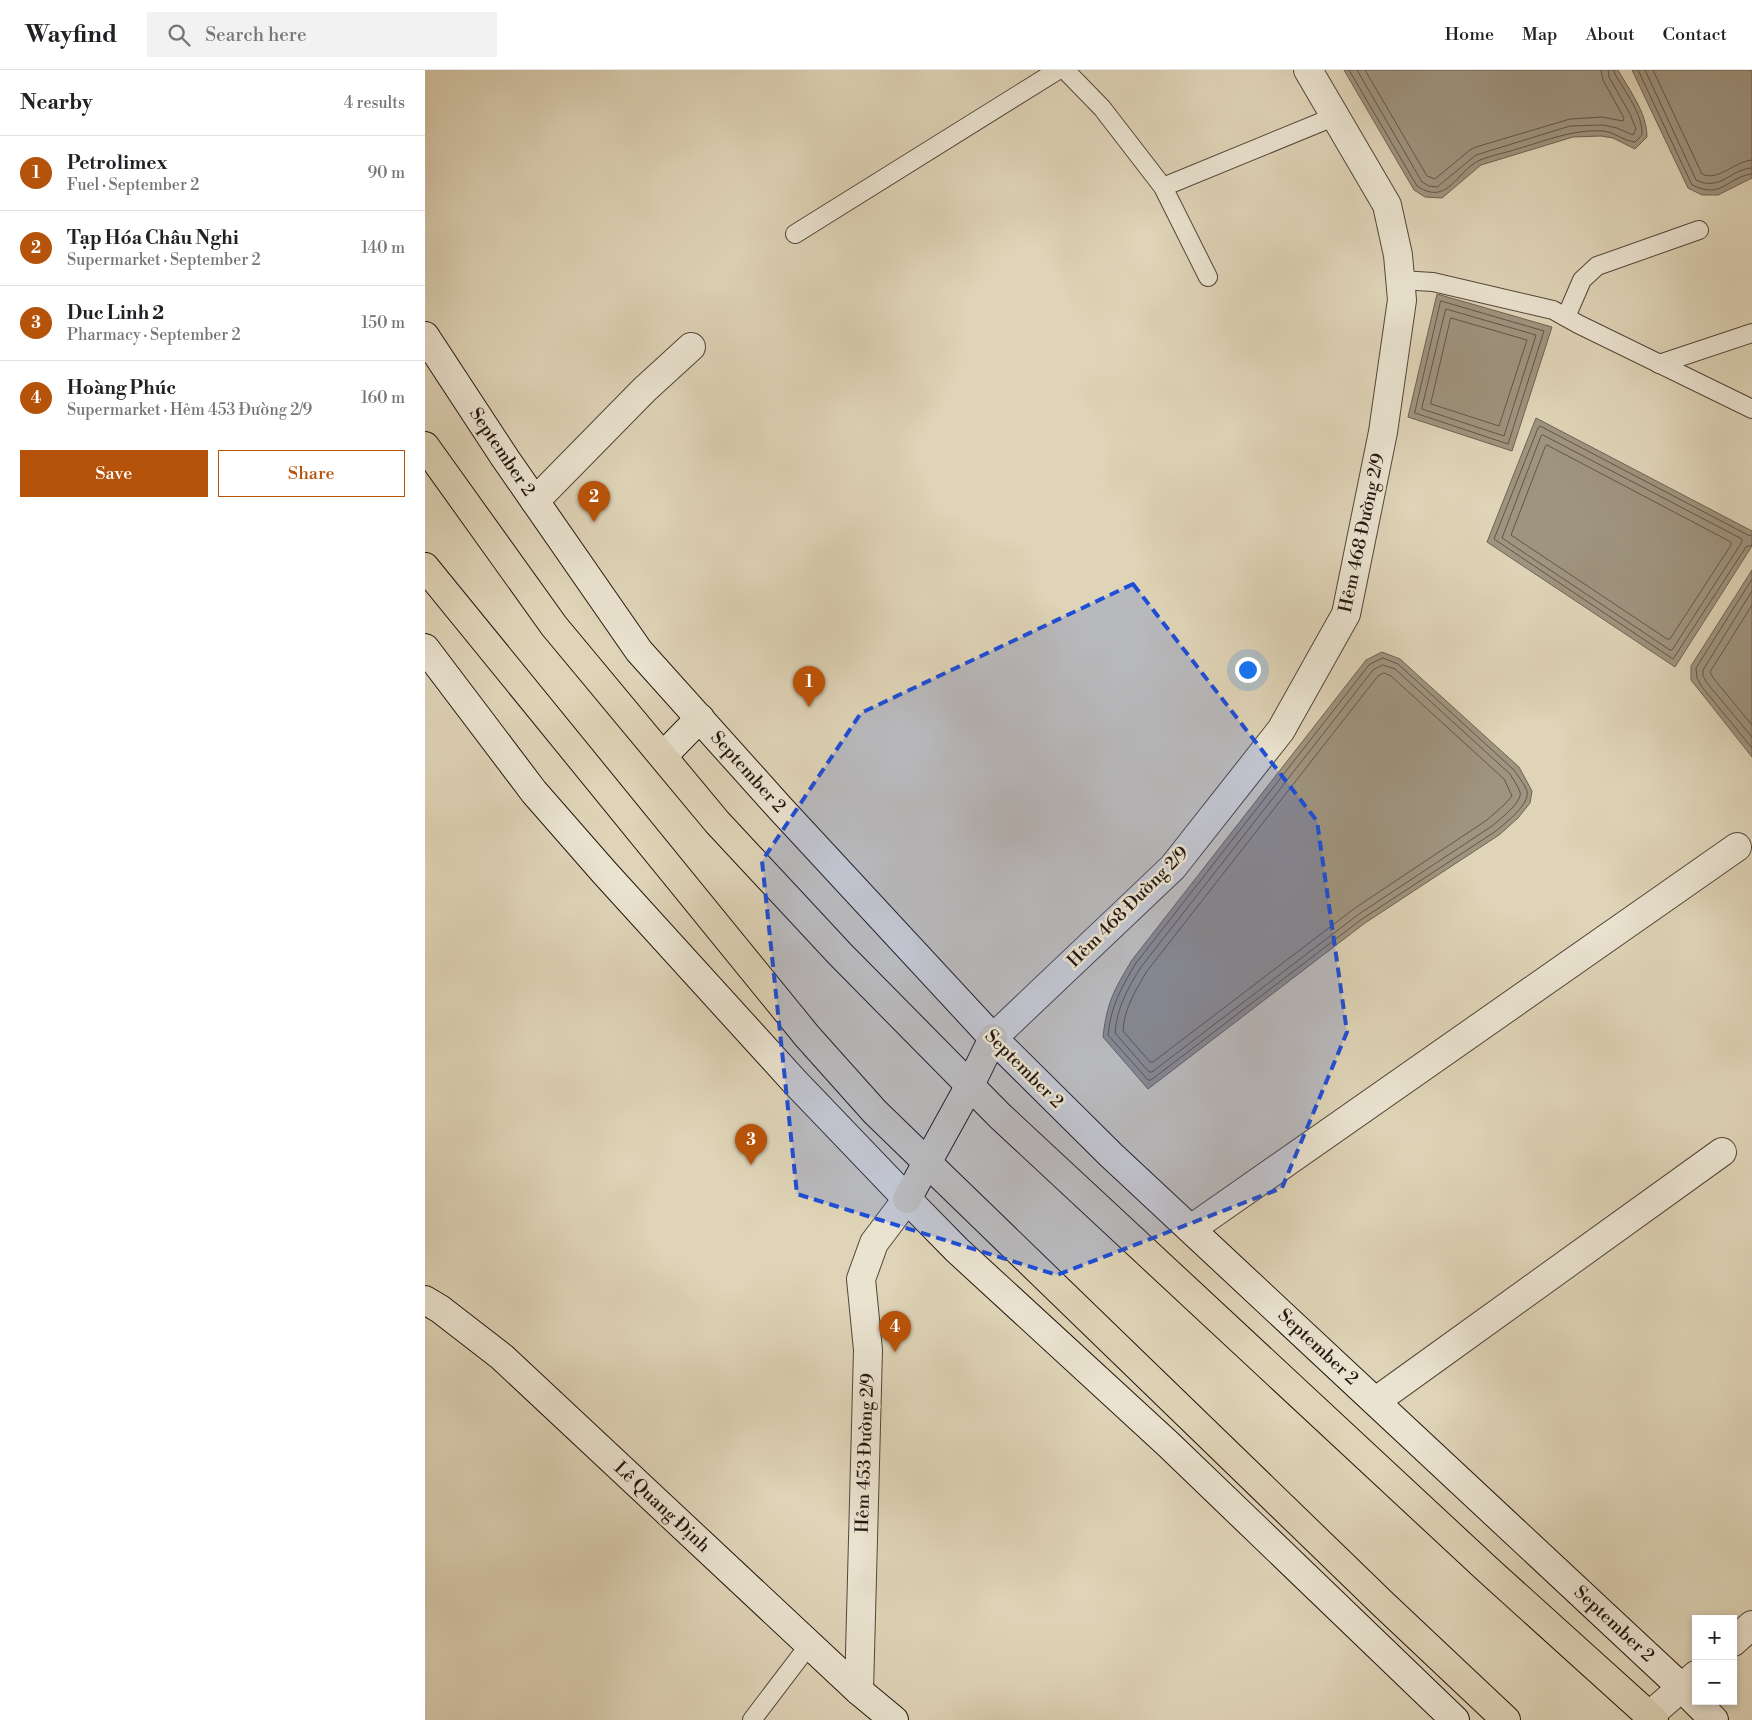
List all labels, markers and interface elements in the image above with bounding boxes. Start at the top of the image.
search box [147,12,497,57]
text: Wayfind [25,20,117,50]
icon: search [165,21,193,49]
text: Search here [205,23,307,47]
text: Home [1445,23,1494,46]
text: Map [1522,23,1558,46]
text: About [1586,23,1635,46]
text: Contact [1663,23,1727,46]
text: Nearby [20,90,93,116]
text: 4 results [344,93,405,113]
text: Petrolimex [67,151,168,175]
text: 1 [32,163,40,183]
text: 90 m [367,163,405,183]
text: Fuel · September 2 [67,175,199,195]
text: Tạp Hóa Châu Nghi [67,226,239,250]
text: 2 [31,238,41,258]
text: 140 m [361,238,405,258]
text: Supermarket · September 2 [67,250,261,270]
text: Duc Linh 2 [67,301,164,325]
text: 3 [31,313,41,333]
text: 150 m [361,313,405,333]
text: Pharmacy · September 2 [67,325,241,345]
text: Hoàng Phúc [67,376,176,400]
text: 4 [31,388,41,408]
text: 160 m [361,388,405,408]
text: Supermarket · Hẻm 453 Đường 2/9 [67,400,312,420]
street label: September 2 [464,403,540,501]
button: Save [20,450,208,497]
button: Share [218,450,405,497]
street label: Hẻm 468 Đường 2/9 [1334,451,1390,615]
pin: 2 [578,481,610,522]
your location [1235,657,1261,683]
pin: 1 [793,666,825,707]
street label: September 2 [705,726,791,818]
street label: Hẻm 468 Đường 2/9 [1063,842,1193,972]
street label: September 2 [980,1025,1068,1113]
pin: 3 [735,1124,767,1165]
street label: September 2 [1273,1304,1363,1390]
pin: 4 [879,1311,911,1352]
street label: Hẻm 453 Đường 2/9 [851,1373,879,1533]
street label: Lê Quang Định [609,1457,715,1558]
street label: September 2 [1569,1581,1659,1667]
map controls [1692,1615,1737,1705]
button: + [1692,1615,1737,1660]
button: − [1692,1660,1737,1705]

